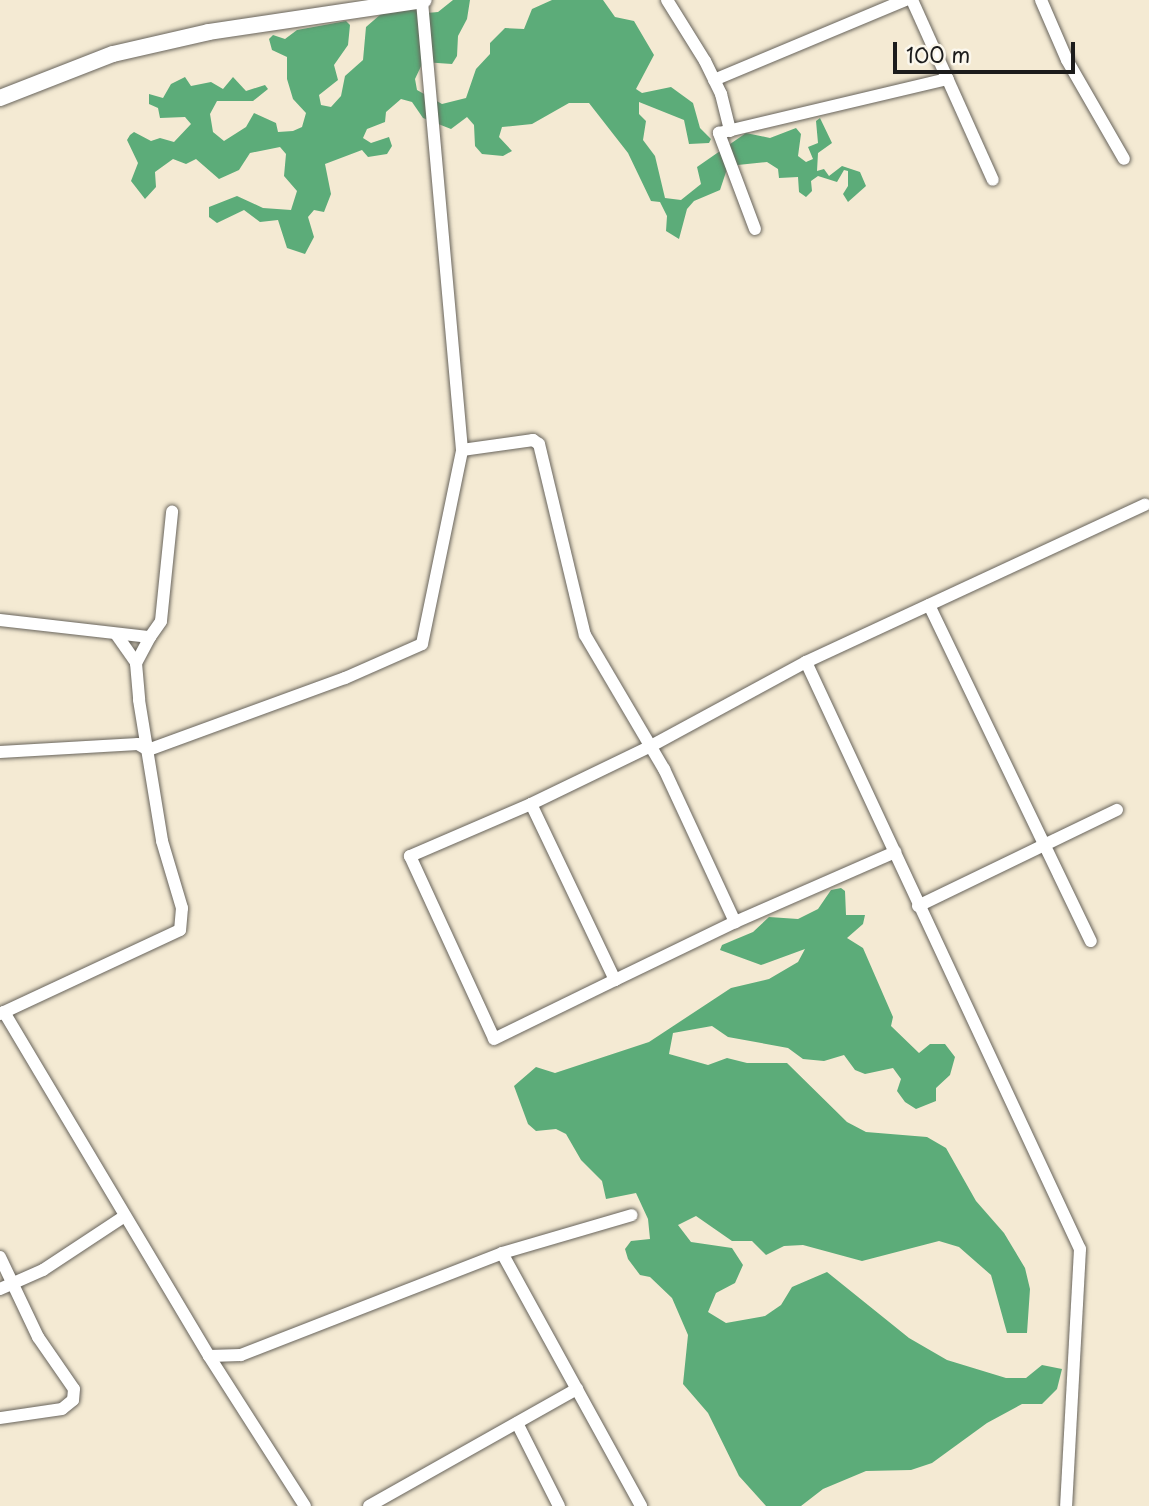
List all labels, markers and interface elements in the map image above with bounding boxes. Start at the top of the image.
scale bar [897,28,1079,72]
text: 100 m [906,38,970,70]

